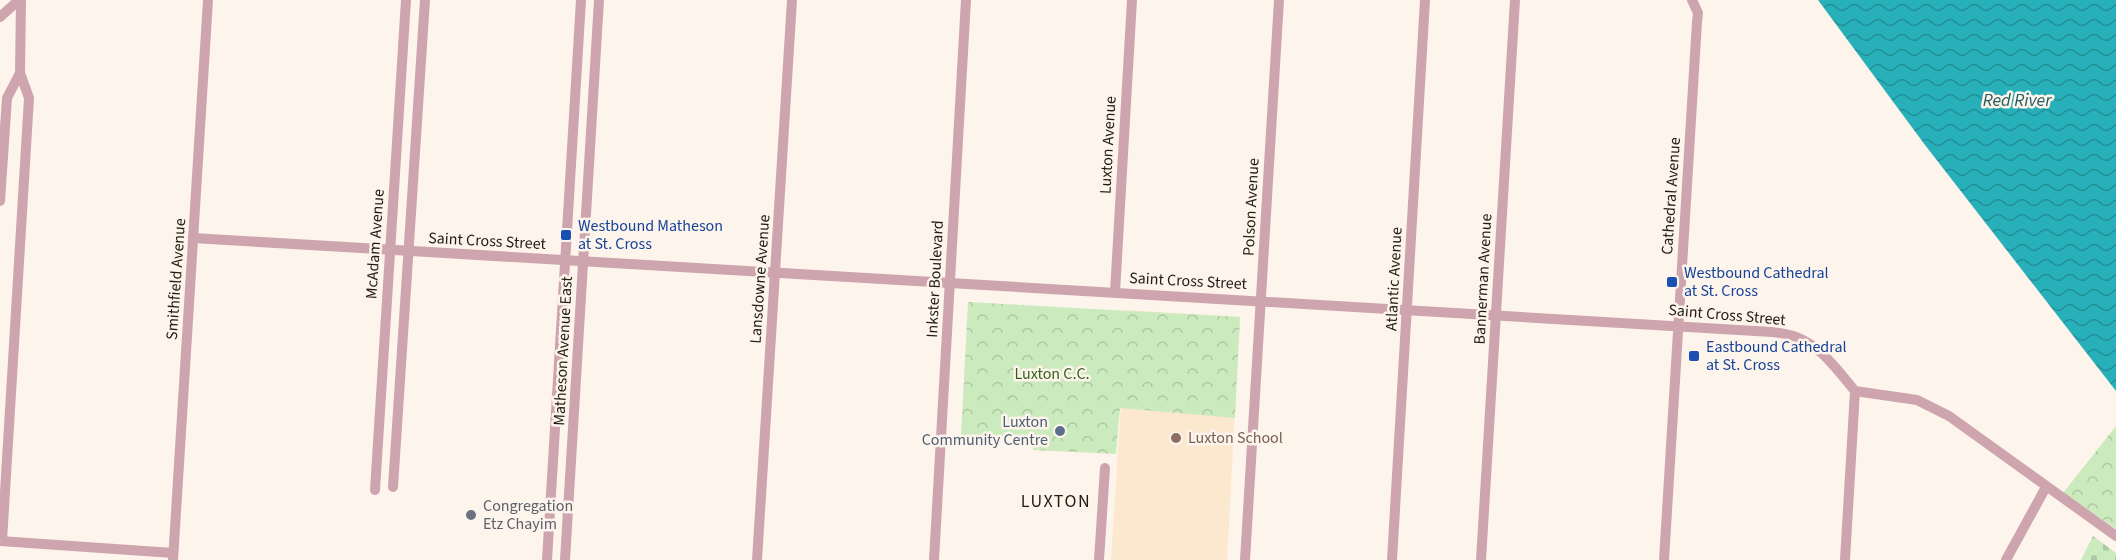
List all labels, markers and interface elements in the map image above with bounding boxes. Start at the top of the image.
water label: Red River [1983,88,2052,113]
street label: Luxton Avenue [1094,95,1122,195]
street label: Cathedral Avenue [1656,136,1686,255]
street label: Polson Avenue [1237,157,1265,257]
street label: McAdam Avenue [360,188,390,300]
street label: Bannerman Avenue [1469,213,1497,345]
street label: Lansdowne Avenue [745,214,775,344]
place label: Westbound Matheson at St. Cross [578,215,723,255]
street label: Smithfield Avenue [161,217,191,341]
street label: Inkster Boulevard [921,220,949,338]
street label: Atlantic Avenue [1380,226,1408,331]
street label: Saint Cross Street [428,227,547,255]
marker: Westbound Matheson at St. Cross [559,228,573,242]
place label: Westbound Cathedral at St. Cross [1684,262,1829,302]
street label: Saint Cross Street [1129,267,1248,295]
street label: Matheson Avenue East [548,275,578,426]
marker: Westbound Cathedral at St. Cross [1665,275,1679,289]
street label: Saint Cross Street [1667,299,1787,331]
place label: Eastbound Cathedral at St. Cross [1706,336,1847,376]
marker: Eastbound Cathedral at St. Cross [1687,349,1701,363]
park label: Luxton C.C. [1014,363,1090,385]
place label: Luxton Community Centre [922,411,1048,451]
marker: Luxton Community Centre [1053,424,1067,438]
place label: Luxton School [1188,427,1283,449]
marker: Luxton School [1169,431,1183,445]
district label: LUXTON [1021,489,1091,514]
place label: Congregation Etz Chayim [483,495,573,535]
marker: Congregation Etz Chayim [464,508,478,522]

